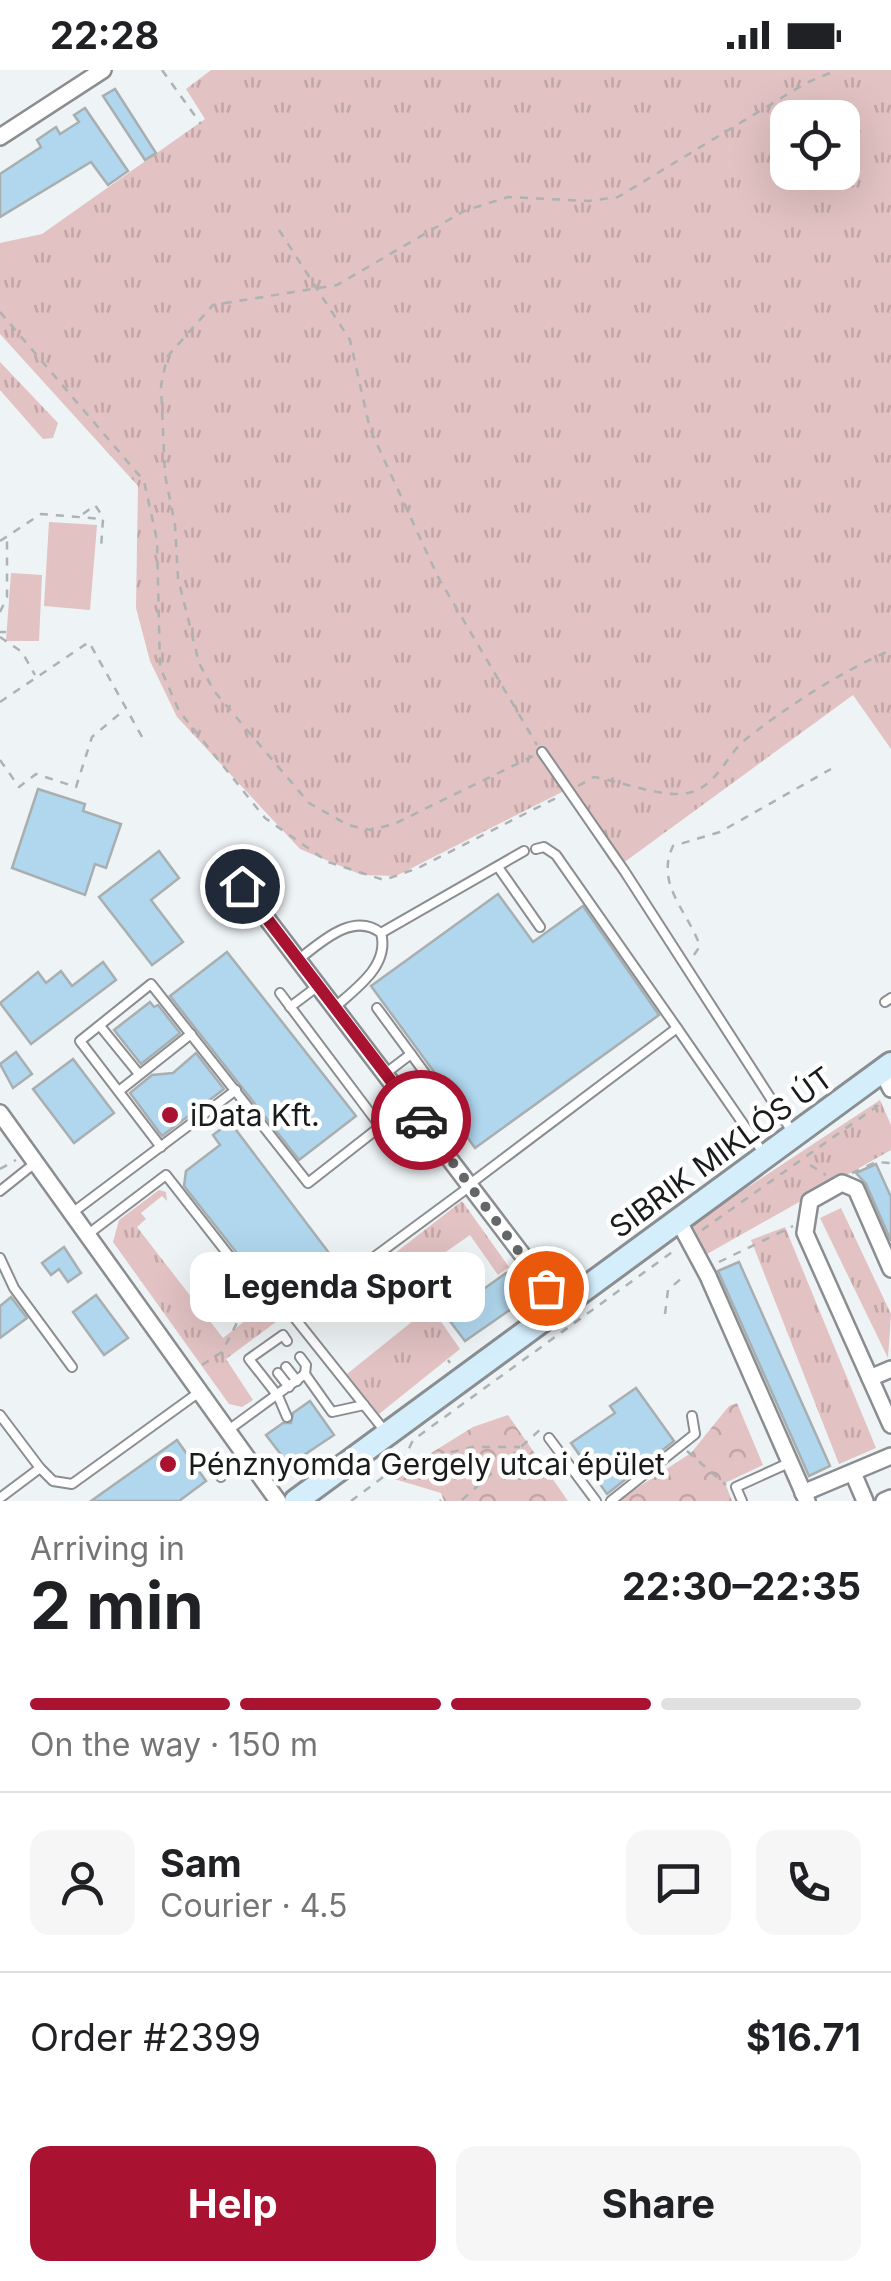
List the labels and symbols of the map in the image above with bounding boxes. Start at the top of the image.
pin [200,844,285,929]
street label: SIBRIK MIKLÓS ÚT [603,1059,839,1245]
courier [371,1070,471,1170]
place label: iData Kft. [190,1097,320,1133]
marker: iData Kft. [159,1104,181,1126]
pin [504,1246,589,1331]
callout: Legenda Sport [191,1253,486,1323]
place label: Pénznyomda Gergely utcai épület [188,1446,665,1482]
marker: Pénznyomda Gergely utcai épület [157,1453,179,1475]

